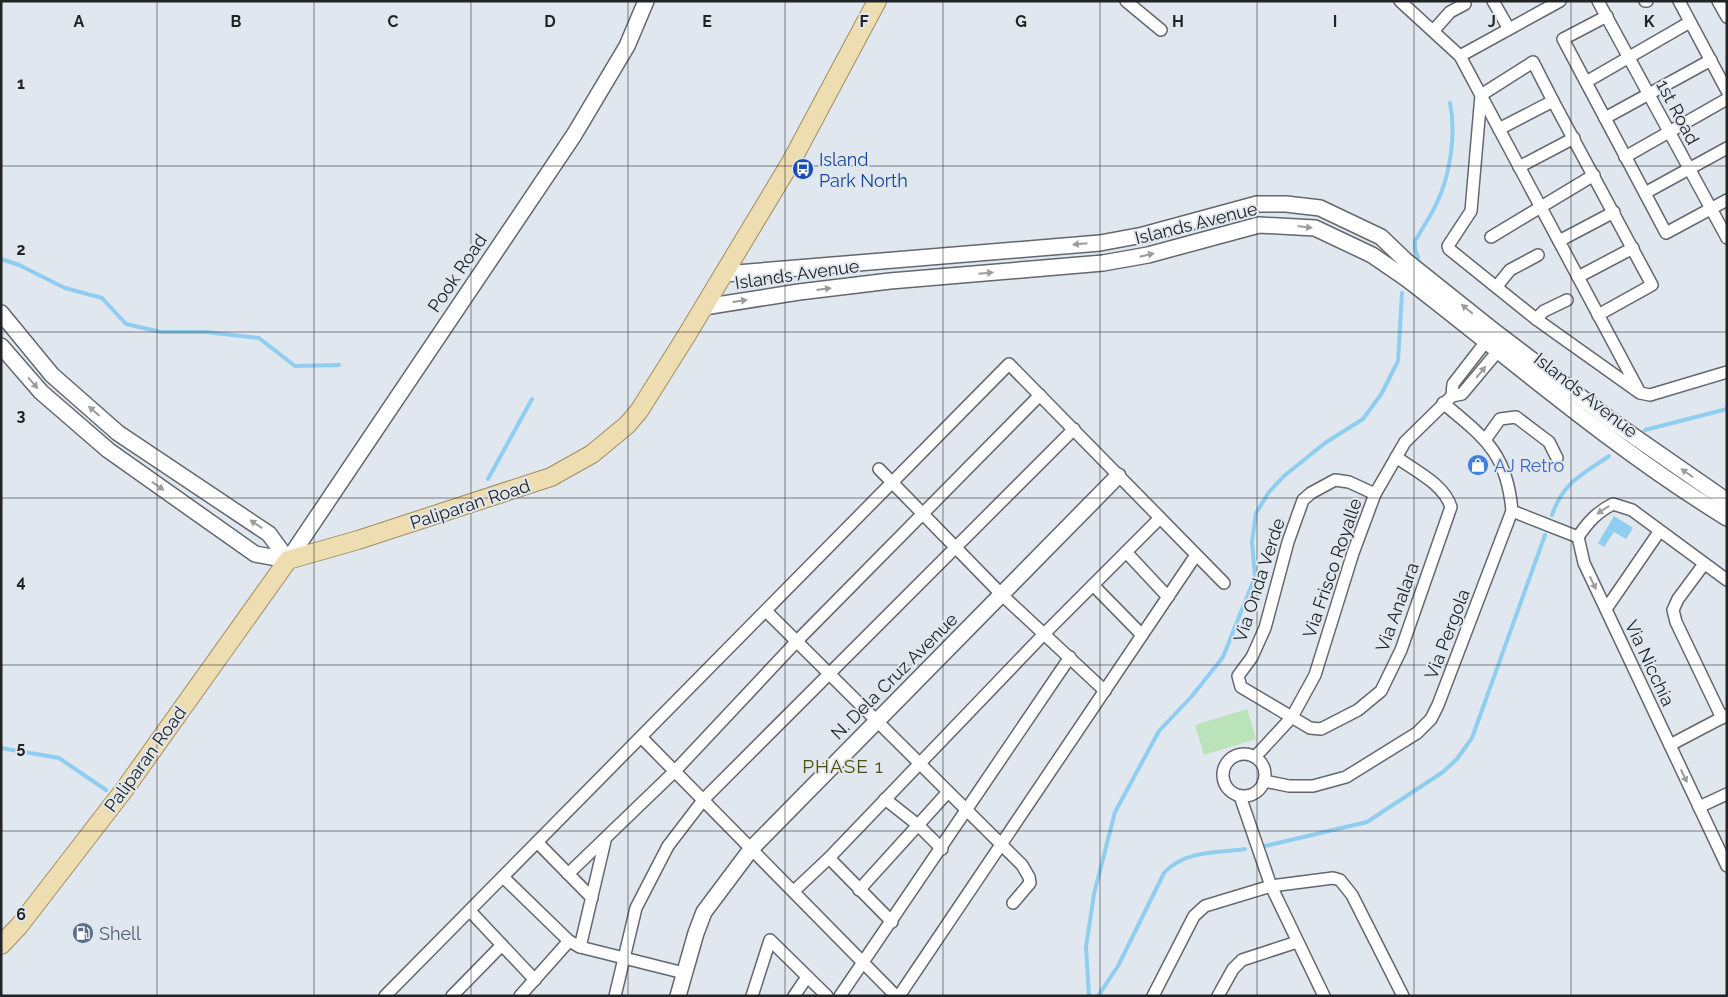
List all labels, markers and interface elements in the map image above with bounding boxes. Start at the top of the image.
text: A [74,12,85,31]
text: B [231,12,242,31]
text: C [388,12,399,31]
text: D [544,12,556,31]
text: E [702,12,712,31]
text: F [859,12,869,31]
text: G [1015,12,1027,31]
text: H [1172,12,1184,31]
text: I [1333,12,1337,31]
text: J [1488,12,1496,31]
text: K [1644,12,1655,31]
text: 1 [17,74,25,93]
street label: 1st Road [1652,76,1704,148]
place label: Island Park North [819,149,908,191]
bus stop icon: Island Park North [791,157,815,181]
street label: Islands Avenue [1133,198,1260,248]
one-way arrow [1298,223,1314,231]
street label: Pook Road [423,230,491,316]
text: 2 [16,240,26,259]
one-way arrow [1072,241,1088,249]
one-way arrow [1140,251,1155,259]
street label: Islands Avenue [733,255,861,293]
one-way arrow [978,269,994,277]
one-way arrow [816,285,832,293]
one-way arrow [732,297,748,305]
one-way arrow [1460,304,1473,315]
street label: Islands Avenue [1530,348,1642,442]
one-way arrow [1476,366,1487,379]
one-way arrow [27,377,38,389]
text: 3 [17,406,26,425]
one-way arrow [87,406,100,417]
shop icon: AJ Retro [1466,453,1490,477]
place label: AJ Retro [1494,455,1564,476]
one-way arrow [1680,468,1694,478]
street label: Paliparan Road [407,475,533,533]
one-way arrow [151,481,165,491]
street label: Via Frisco Royalle [1298,495,1366,640]
one-way arrow [1597,505,1610,514]
street label: Via Onda Verde [1229,515,1289,645]
one-way arrow [249,520,262,529]
street label: Via Analara [1371,560,1423,654]
text: 4 [16,572,26,591]
one-way arrow [1590,576,1598,590]
street label: Via Pergola [1420,586,1474,682]
street label: N. Dela Cruz Avenue [826,608,962,744]
street label: Via Nicchia [1621,617,1679,709]
street label: Paliparan Road [100,702,190,816]
text: 5 [17,738,26,757]
district label: PHASE 1 [802,755,884,777]
one-way arrow [1681,769,1689,783]
text: 6 [16,905,26,924]
fuel station icon: Shell [71,921,95,945]
place label: Shell [99,923,141,944]

